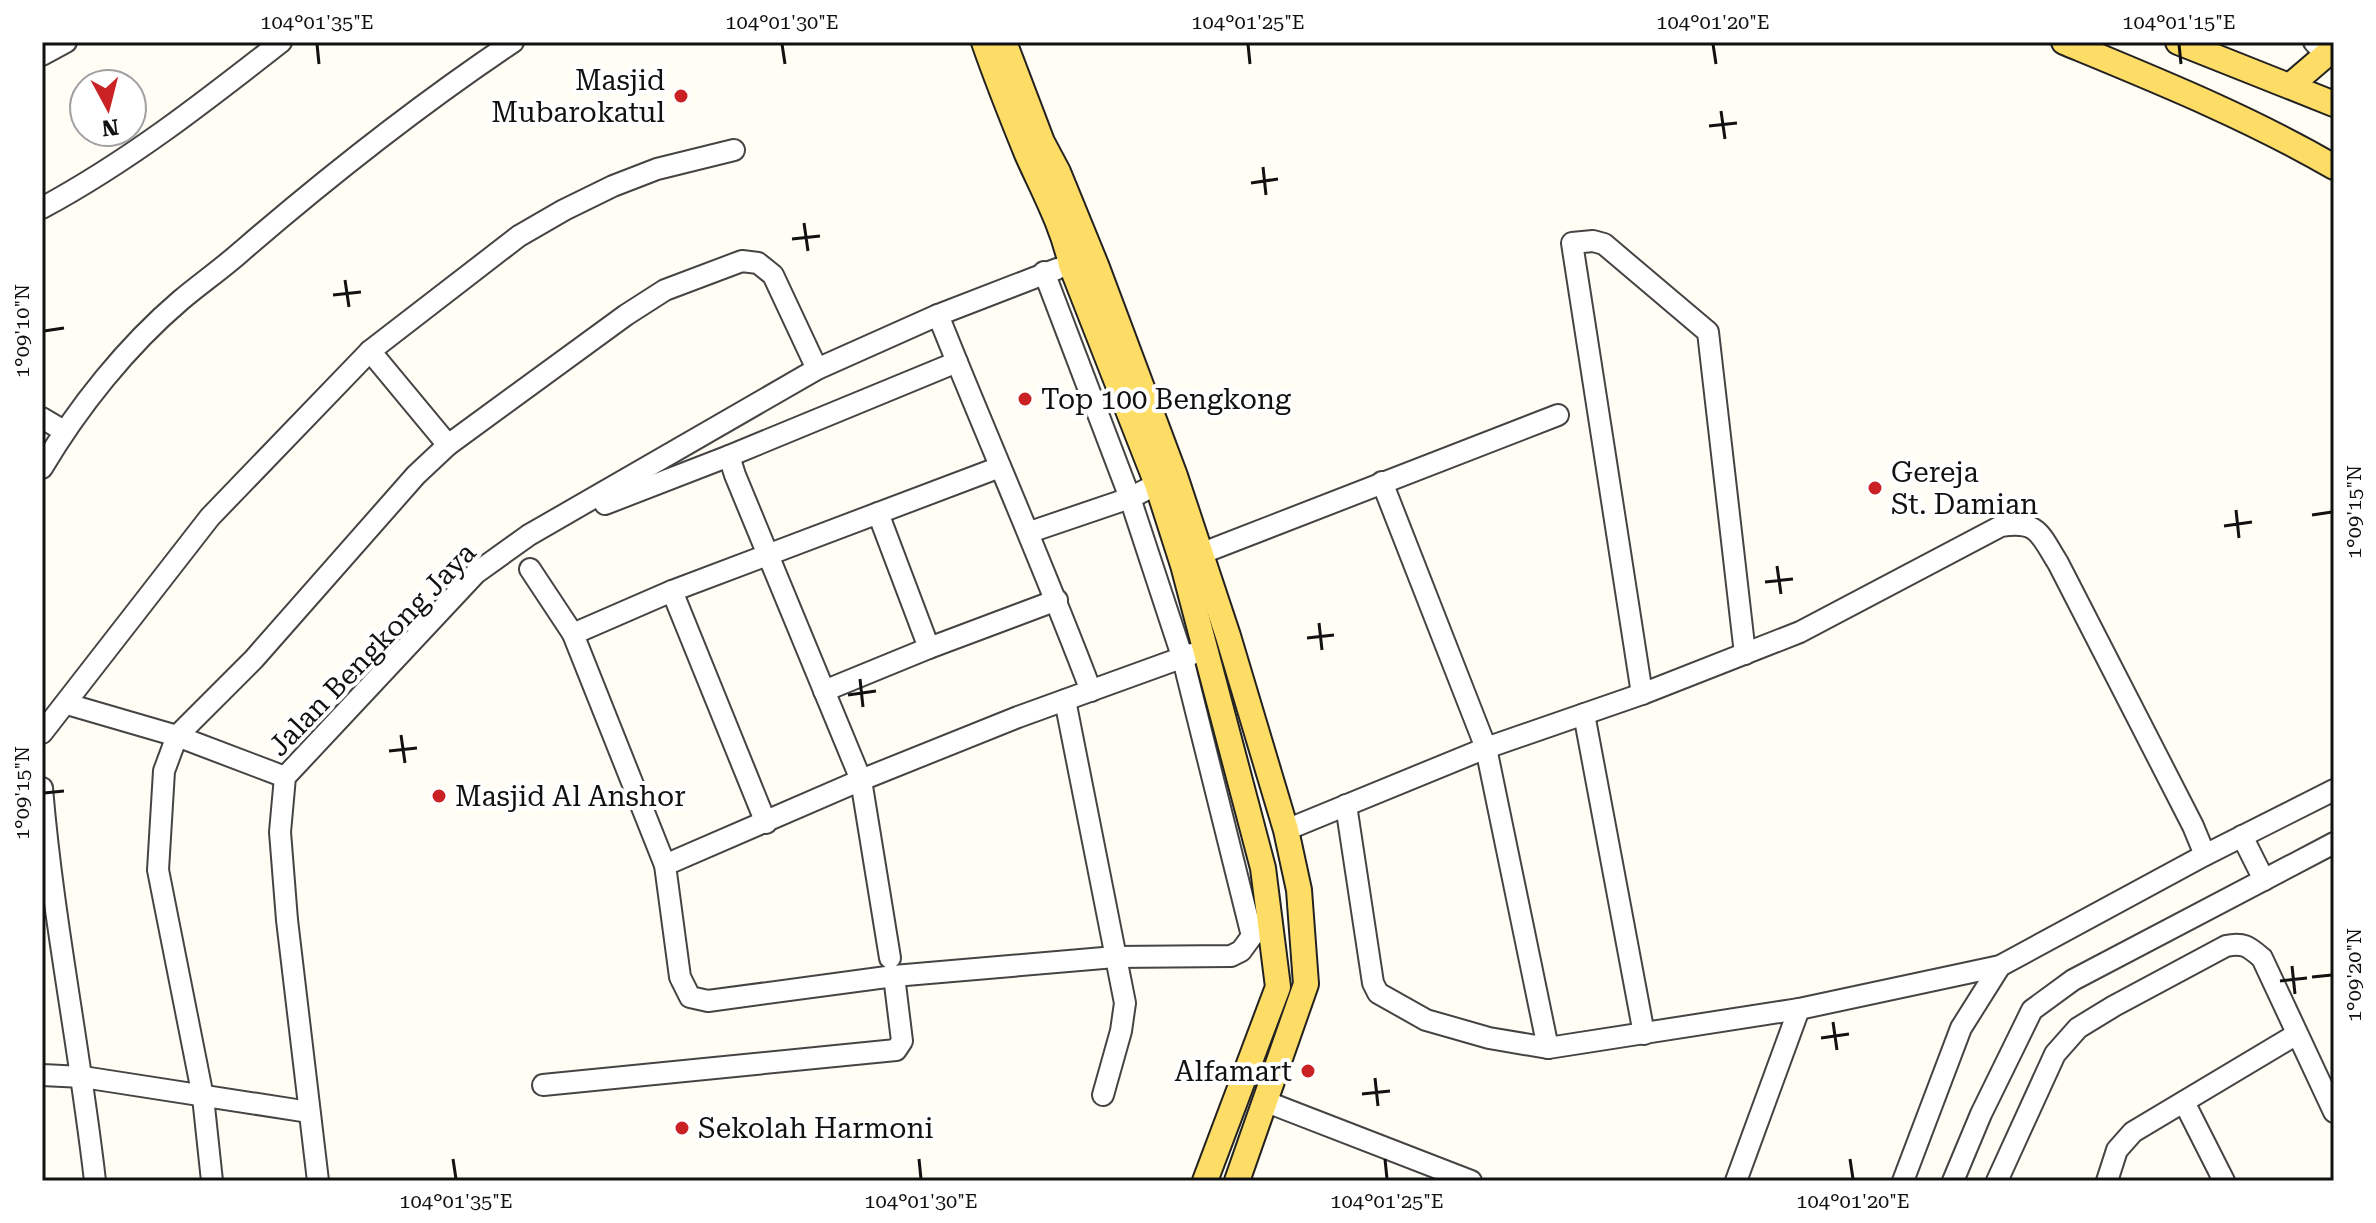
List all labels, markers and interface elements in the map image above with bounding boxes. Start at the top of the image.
text: 104°01'35"E [260,10,374,34]
text: 104°01'30"E [725,10,839,34]
text: 104°01'25"E [1191,10,1305,34]
text: 104°01'20"E [1656,10,1770,34]
text: 104°01'15"E [2122,10,2236,34]
place label: Masjid Mubarokatul [491,64,665,129]
north arrow [68,68,148,148]
marker: Masjid Mubarokatul [672,87,690,105]
text: N [100,114,120,141]
text: 1°09'10"N [10,284,34,378]
place label: Top 100 Bengkong [1041,383,1291,416]
marker: Top 100 Bengkong [1016,390,1034,408]
place label: Gereja St. Damian [1891,456,2038,521]
text: 1°09'15"N [2342,465,2366,559]
marker: Gereja St. Damian [1866,479,1884,497]
street label: Jalan Bengkong Jaya [262,536,483,763]
text: 1°09'15"N [10,746,34,840]
place label: Masjid Al Anshor [455,780,686,813]
marker: Masjid Al Anshor [430,787,448,805]
text: 1°09'20"N [2342,928,2366,1022]
place label: Alfamart [1175,1055,1292,1088]
marker: Alfamart [1299,1062,1317,1080]
place label: Sekolah Harmoni [698,1112,934,1145]
marker: Sekolah Harmoni [673,1119,691,1137]
text: 104°01'35"E [399,1189,513,1213]
text: 104°01'30"E [864,1189,978,1213]
text: 104°01'25"E [1330,1189,1444,1213]
text: 104°01'20"E [1796,1189,1910,1213]

